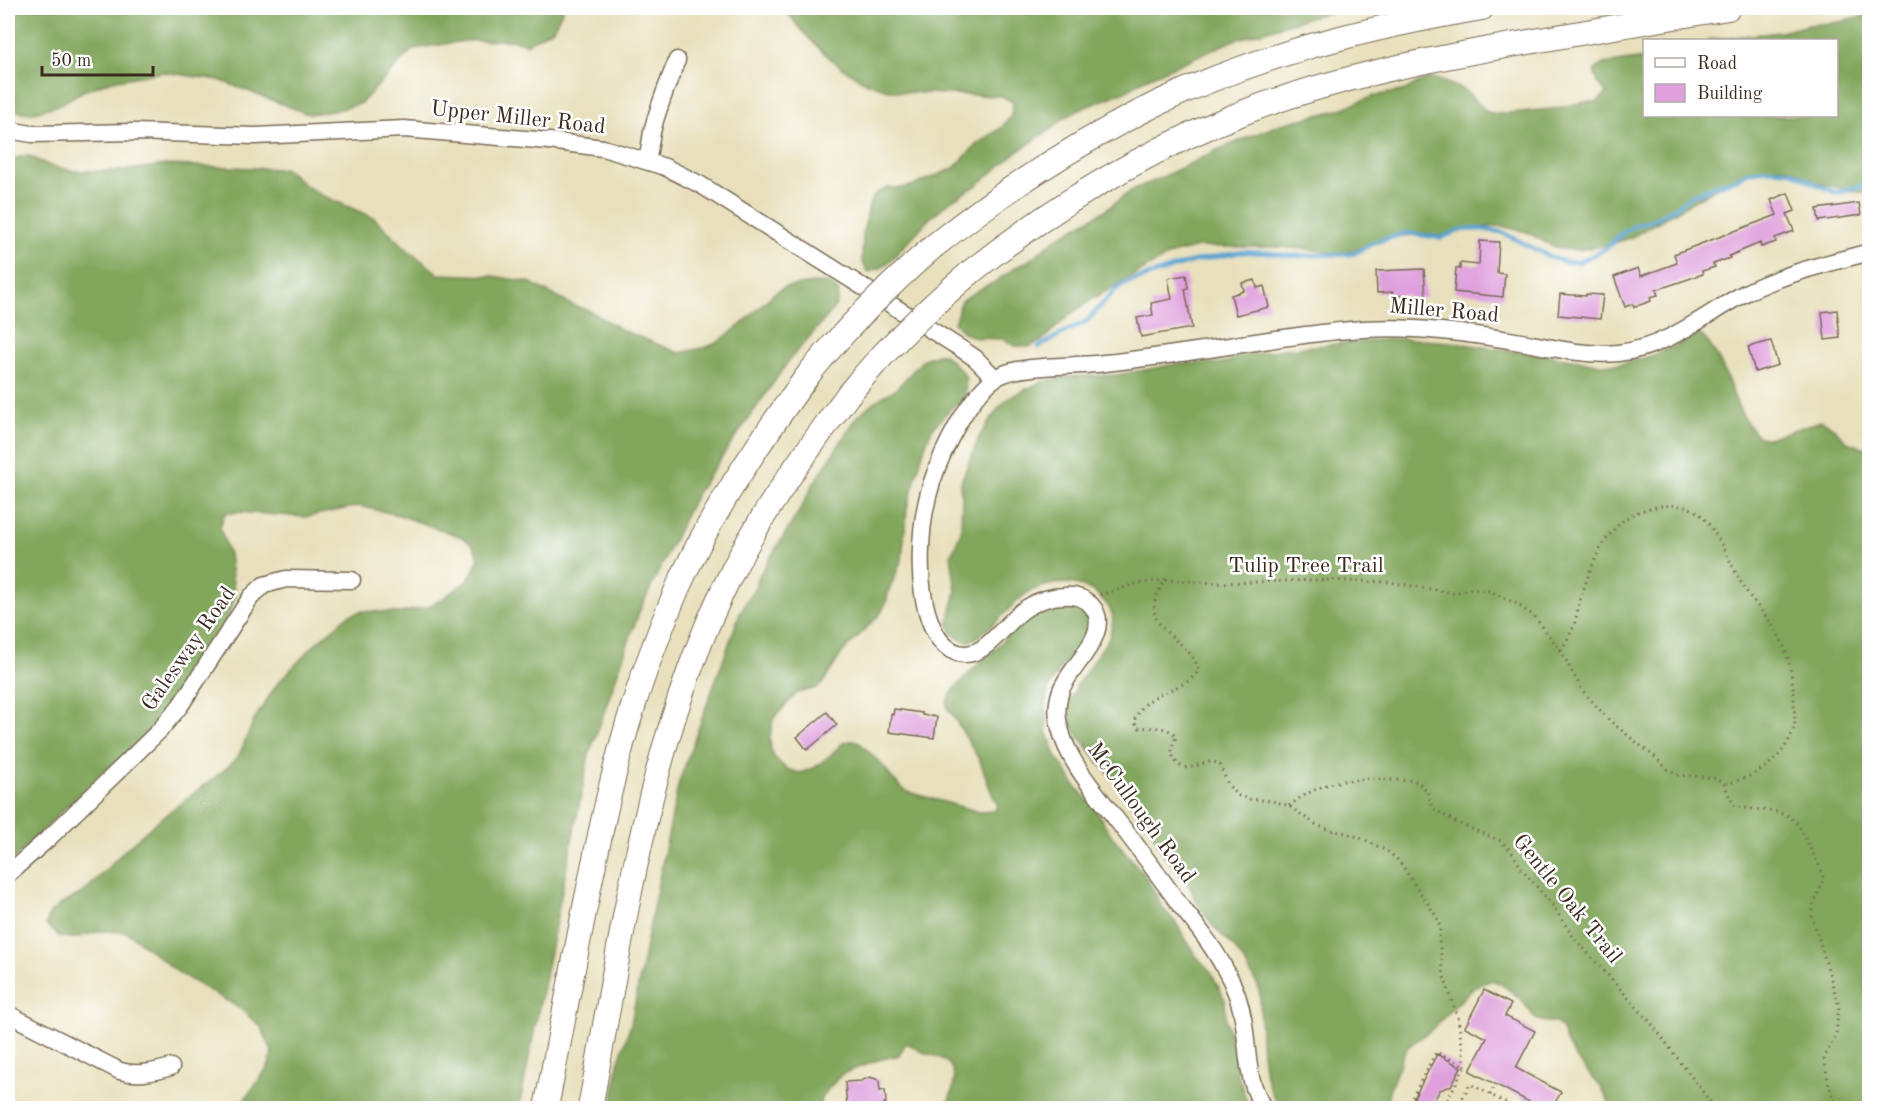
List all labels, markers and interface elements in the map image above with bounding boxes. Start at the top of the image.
scale bar [42,39,153,77]
legend [1643,39,1838,117]
text: 50 m [51,52,91,70]
text: Road [1697,55,1737,73]
text: Building [1697,85,1763,103]
street label: Upper Miller Road [429,98,607,138]
street label: Miller Road [1388,295,1500,327]
street label: Tulip Tree Trail [1228,555,1384,577]
street label: Galesway Road [138,583,240,715]
street label: McCullough Road [1083,739,1199,887]
street label: Gentle Oak Trail [1508,830,1626,968]

